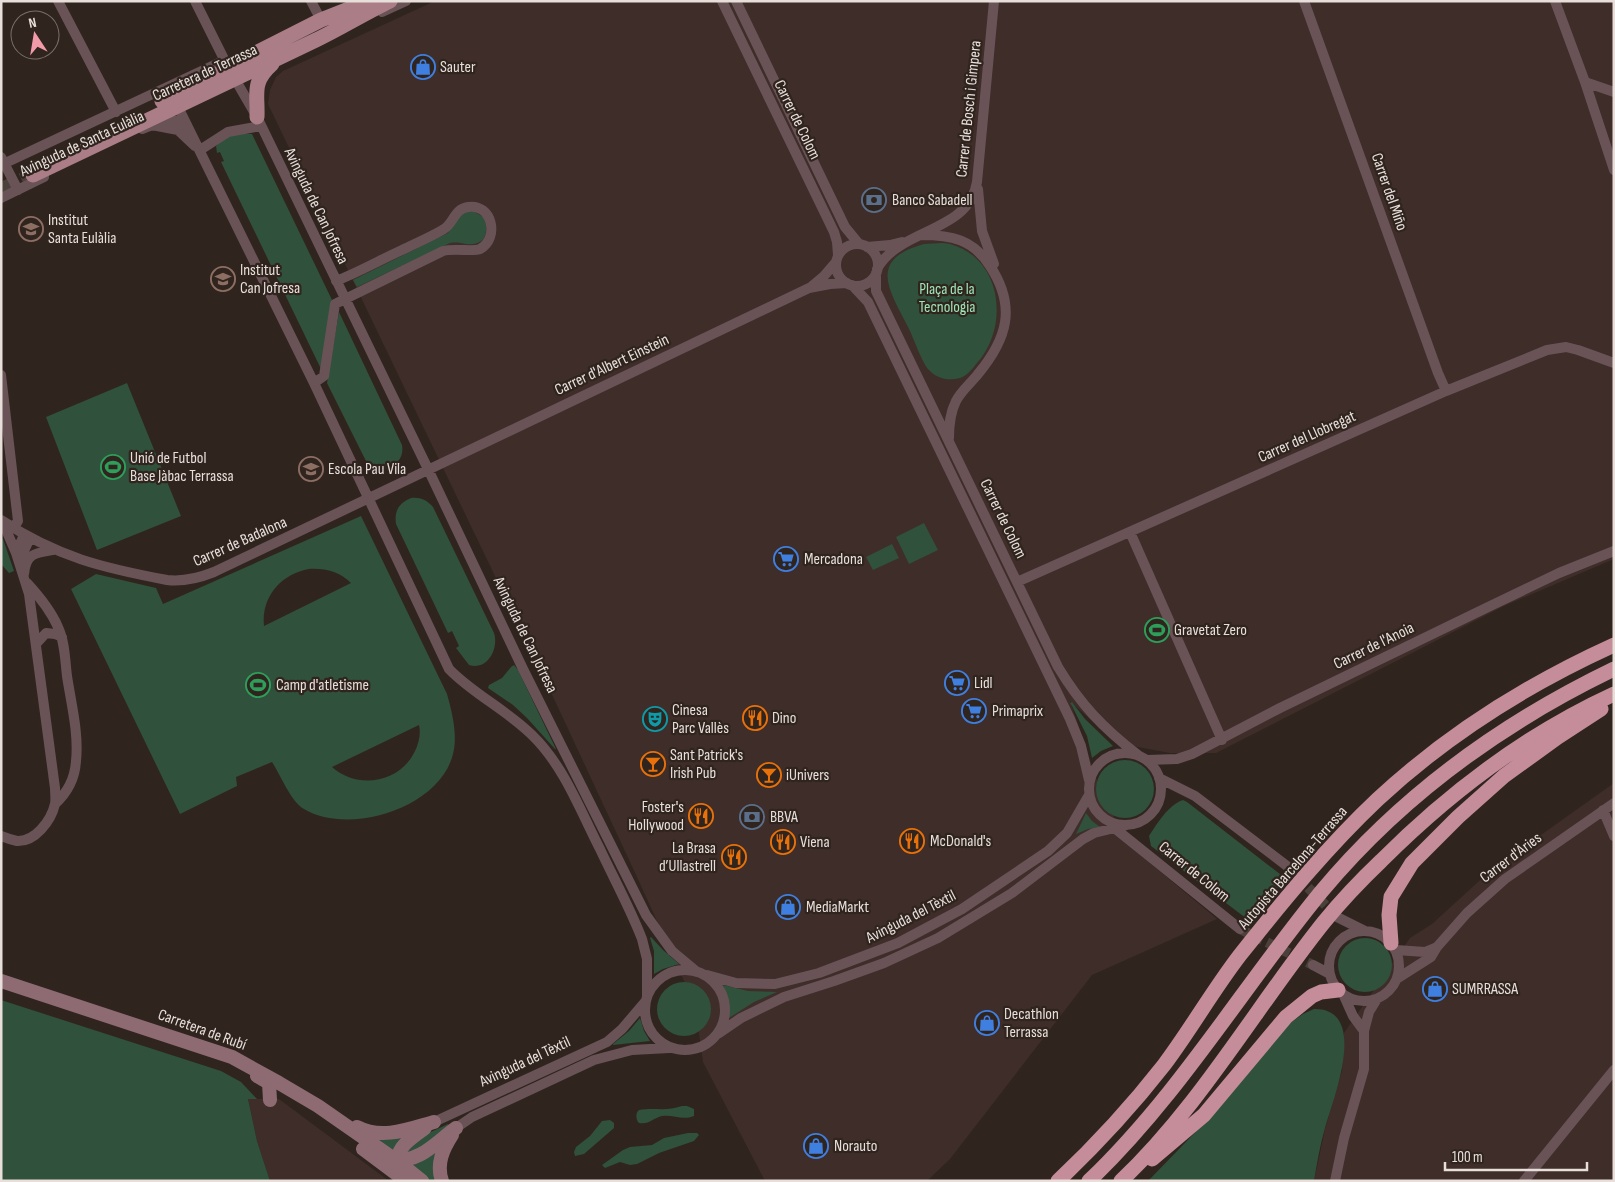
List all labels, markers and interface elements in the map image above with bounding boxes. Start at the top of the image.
north arrow [10,10,60,60]
text: N [27,14,38,32]
street label: Carretera de Terrassa [150,40,260,106]
street label: Carrer de Bosch i Gimpera [952,40,986,178]
shop icon: Sauter [410,54,436,80]
place label: Sauter [440,58,476,77]
street label: Carrer de Colom [770,77,824,163]
street label: Avinguda de Santa Eulàlia [16,107,147,182]
street label: Avinguda de Can Jofresa [279,144,352,267]
street label: Carrer del Miño [1367,151,1411,233]
bank icon: Banco Sabadell [861,187,887,213]
place label: Banco Sabadell [892,191,973,210]
place label: Institut Santa Eulàlia [48,211,116,248]
school or university icon: Institut Santa Eulàlia [18,216,44,242]
place label: Institut Can Jofresa [240,261,300,298]
school or university icon: Institut Can Jofresa [210,266,236,292]
park label: Plaça de la Tecnologia [919,280,975,317]
street label: Carrer d'Albert Einstein [552,330,672,400]
street label: Carrer del Llobregat [1255,407,1359,467]
place label: Unió de Futbol Base Jàbac Terrassa [130,449,234,486]
sports icon: Unió de Futbol Base Jàbac Terrassa [100,454,126,480]
school or university icon: Escola Pau Vila [298,456,324,482]
place label: Escola Pau Vila [328,460,406,479]
street label: Carrer de Colom [976,476,1030,562]
street label: Carrer de Badalona [190,513,290,571]
supermarket icon: Mercadona [773,546,799,572]
place label: Mercadona [804,550,863,569]
street label: Avinguda de Can Jofresa [488,573,561,696]
sports icon: Gravetat Zero [1144,617,1170,643]
street label: Carrer de l'Anoia [1331,618,1417,674]
place label: Gravetat Zero [1174,621,1247,640]
supermarket icon: Lidl [944,670,970,696]
sports icon: Camp d'atletisme [245,672,271,698]
place label: Lidl [974,674,993,693]
place label: Camp d'atletisme [276,676,369,695]
supermarket icon: Primaprix [961,698,987,724]
place label: Cinesa Parc Vallès [672,701,729,738]
place label: Primaprix [992,702,1043,721]
restaurant icon: Dino [742,705,768,731]
theatre icon: Cinesa Parc Vallès [642,706,668,732]
place label: Dino [772,709,796,728]
place label: Sant Patrick's Irish Pub [670,746,744,783]
bar icon: Sant Patrick's Irish Pub [640,751,666,777]
bar icon: iUnivers [756,762,782,788]
place label: iUnivers [786,766,830,785]
place label: Foster's Hollywood [628,798,684,835]
restaurant icon: Foster's Hollywood [688,803,714,829]
street label: Autopista Barcelona-Terrassa [1234,803,1351,934]
bank icon: BBVA [739,804,765,830]
place label: BBVA [770,808,798,827]
restaurant icon: McDonald's [899,828,925,854]
restaurant icon: Viena [770,829,796,855]
street label: Carrer d'Àries [1476,829,1546,887]
place label: McDonald's [930,832,992,851]
place label: Viena [800,833,830,852]
street label: Carrer de Colom [1155,838,1233,906]
place label: La Brasa d’Ullastrell [659,839,716,876]
restaurant icon: La Brasa d’Ullastrell [721,844,747,870]
street label: Avinguda del Tèxtil [862,886,959,948]
shop icon: MediaMarkt [775,894,801,920]
place label: MediaMarkt [806,898,869,917]
shop icon: SUMRRASSA [1422,976,1448,1002]
place label: SUMRRASSA [1452,980,1518,999]
street label: Carretera de Rubí [155,1005,249,1055]
place label: Decathlon Terrassa [1004,1005,1059,1042]
shop icon: Decathlon Terrassa [974,1010,1000,1036]
street label: Avinguda del Tèxtil [476,1033,574,1092]
shop icon: Norauto [803,1133,829,1159]
place label: Norauto [834,1137,877,1156]
scale bar [1445,1140,1588,1172]
text: 100 m [1452,1148,1483,1167]

